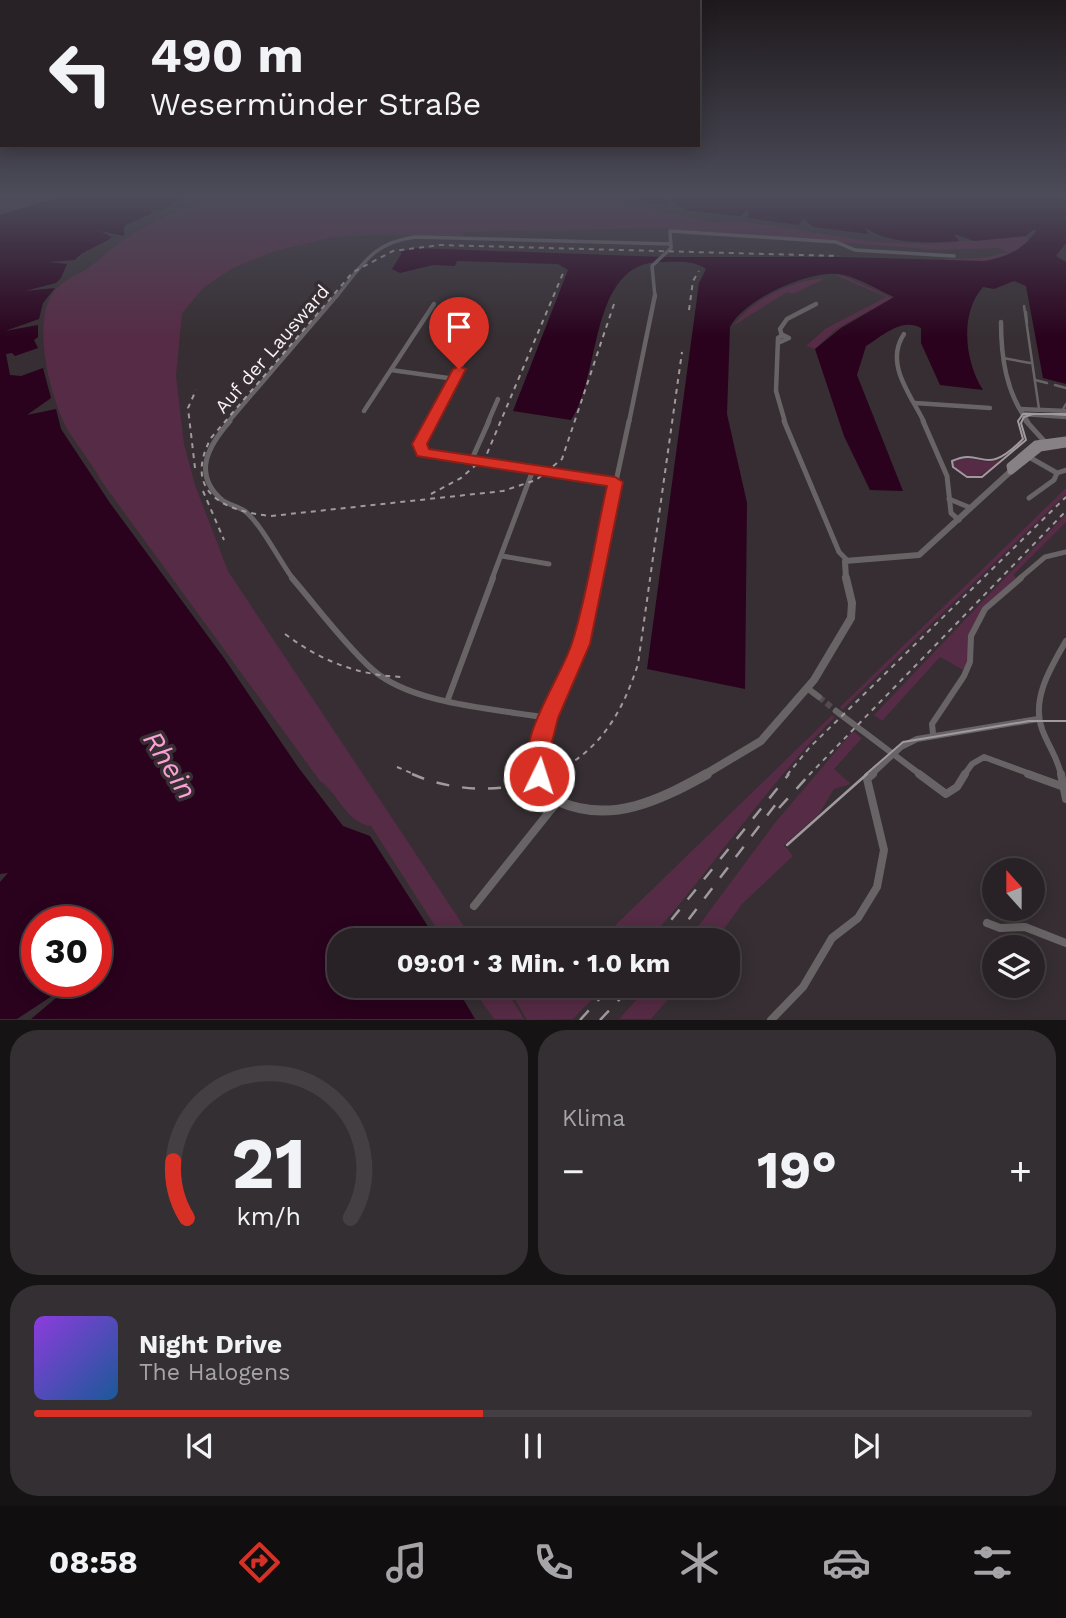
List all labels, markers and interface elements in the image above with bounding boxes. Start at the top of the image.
text: 490 m [150,26,304,84]
icon: left [35,28,126,119]
text: Wesermünder Straße [150,85,481,123]
street label: Auf der Lausward [210,280,334,418]
pin [429,297,489,369]
icon: arrive [440,308,478,346]
water label: Rhein [136,725,204,805]
position arrow [502,739,576,813]
north arrow [982,858,1045,920]
map controls [982,858,1045,998]
speed limit sign: 30 [21,906,112,997]
button: layers [982,935,1045,998]
text: 09:01 · 3 Min. · 1.0 km [397,948,670,978]
text: Klima [562,1105,625,1132]
text: 21 [232,1121,306,1207]
text: 19° [757,1140,837,1201]
text: − [562,1149,585,1193]
text: + [1009,1149,1032,1193]
text: km/h [237,1202,301,1231]
text: Night Drive [139,1329,282,1359]
text: The Halogens [139,1359,290,1386]
icon: previous [181,1427,219,1465]
icon: pause [514,1427,552,1465]
icon: next [847,1427,885,1465]
icon: directions [235,1538,284,1587]
icon: music [382,1538,431,1587]
icon: phone [529,1538,578,1587]
icon: climate [675,1538,724,1587]
icon: car [822,1538,871,1587]
icon: filters [968,1538,1017,1587]
text: 08:58 [49,1543,138,1581]

